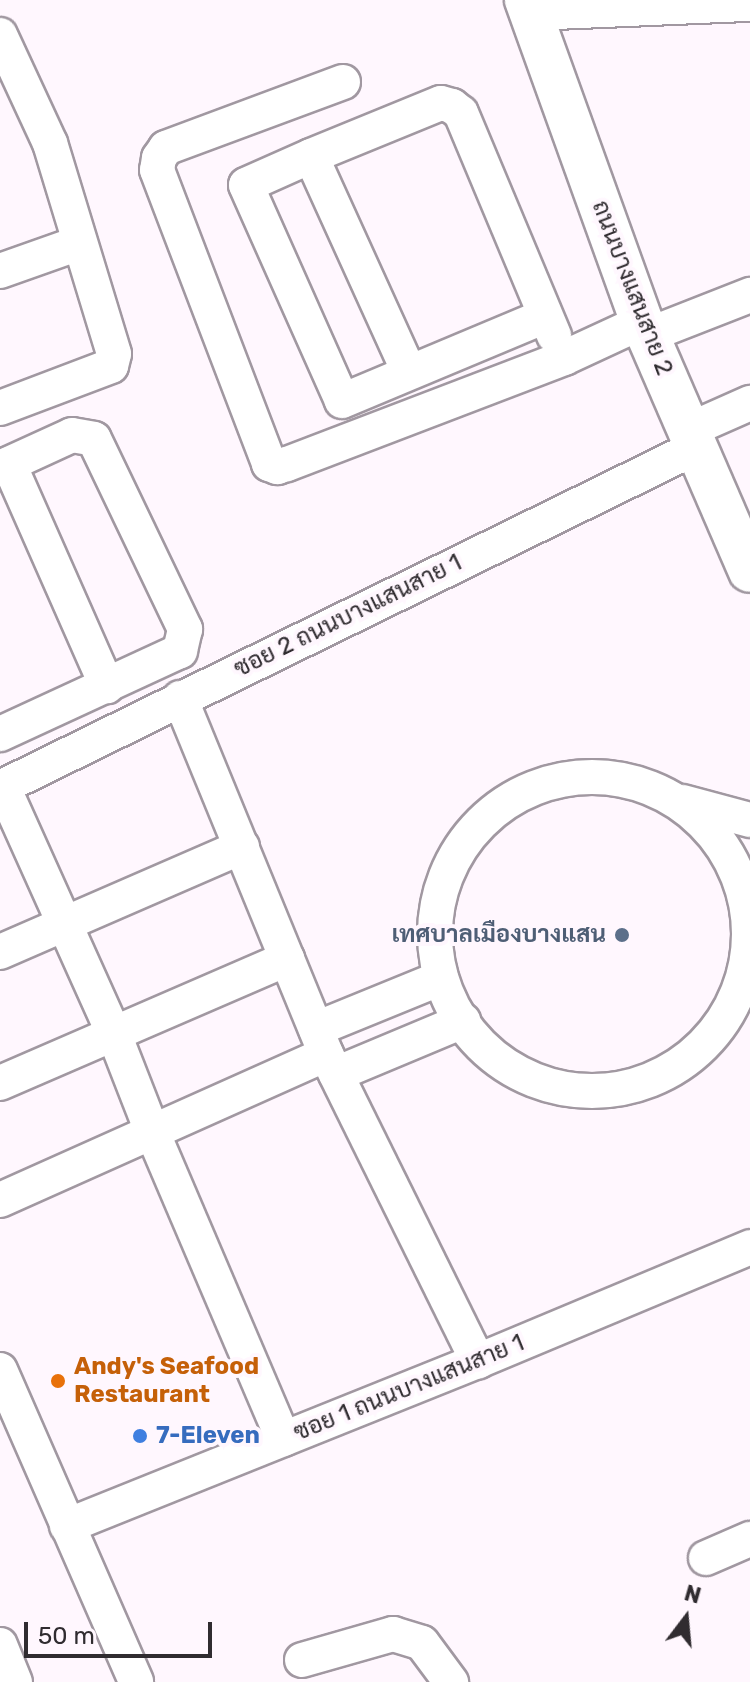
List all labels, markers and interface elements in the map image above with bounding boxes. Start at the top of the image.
street label: ถนนบางแสนสาย 2 [585,197,679,379]
street label: ซอย 2 ถนนบางแสนสาย 1 [230,548,466,684]
place label: เทศบาลเมืองบางแสน [392,921,606,949]
marker: เทศบาลเมืองบางแสน [613,926,631,944]
street label: ซอย 1 ถนนบางแสนสาย 1 [290,1329,528,1447]
place label: Andy's Seafood Restaurant [74,1353,259,1409]
marker: Andy's Seafood Restaurant [49,1372,67,1390]
place label: 7-Eleven [156,1422,260,1450]
marker: 7-Eleven [131,1427,149,1445]
north arrow [646,1578,726,1658]
text: N [681,1579,704,1610]
scale bar [28,1606,216,1656]
text: 50 m [38,1622,95,1650]

